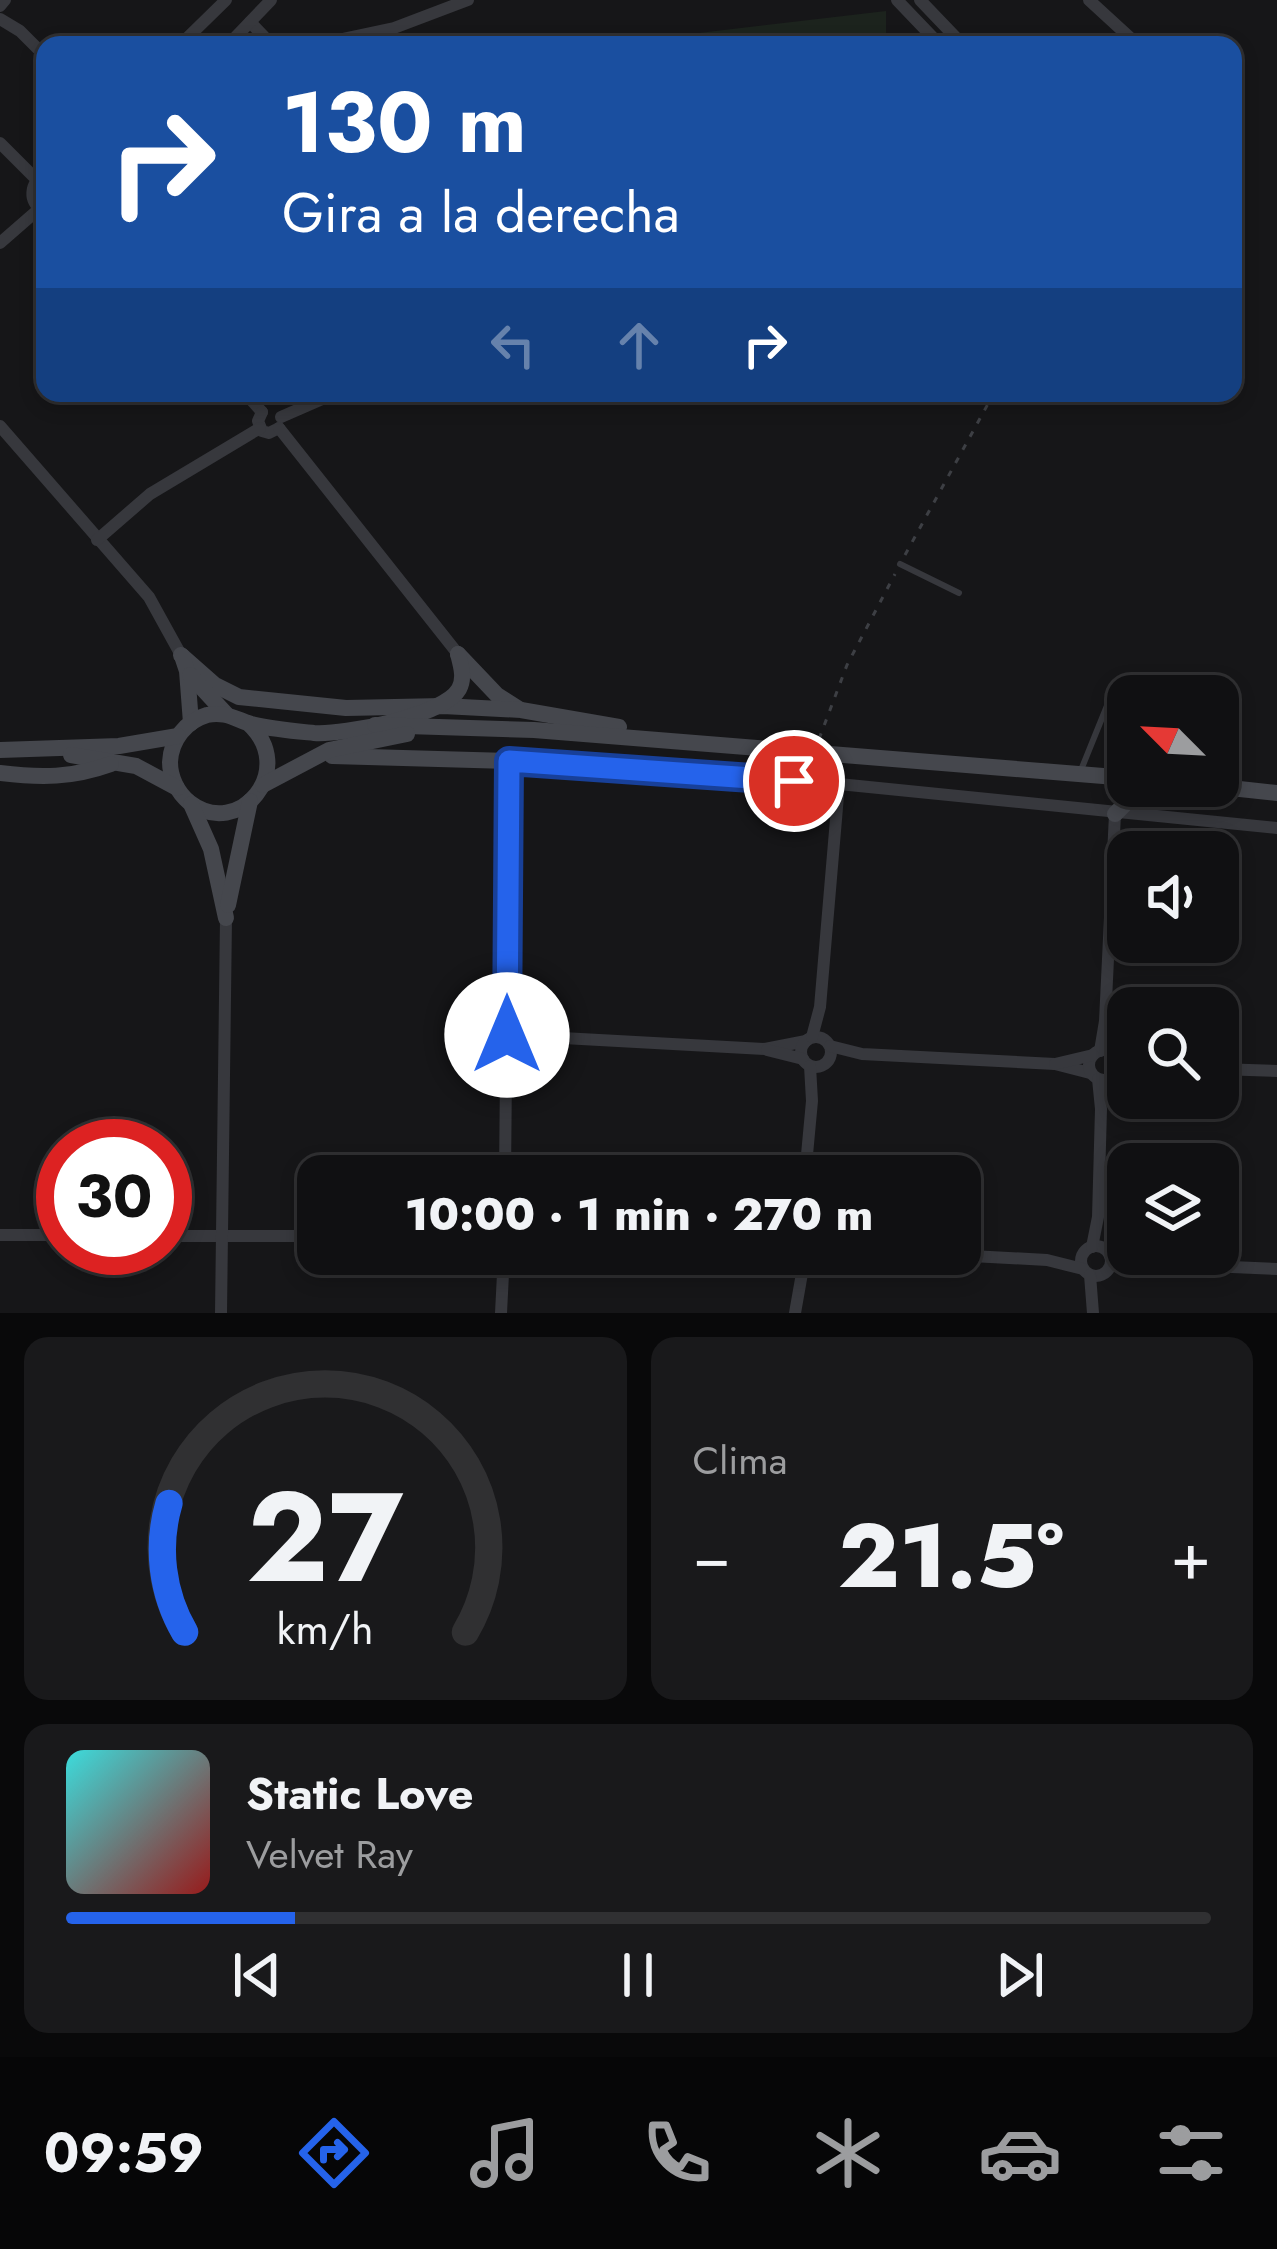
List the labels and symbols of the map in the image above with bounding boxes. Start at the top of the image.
north arrow [1107,675,1239,807]
pin [743,730,845,832]
position arrow [444,972,570,1098]
speed limit sign: 30 [36,1119,192,1275]

